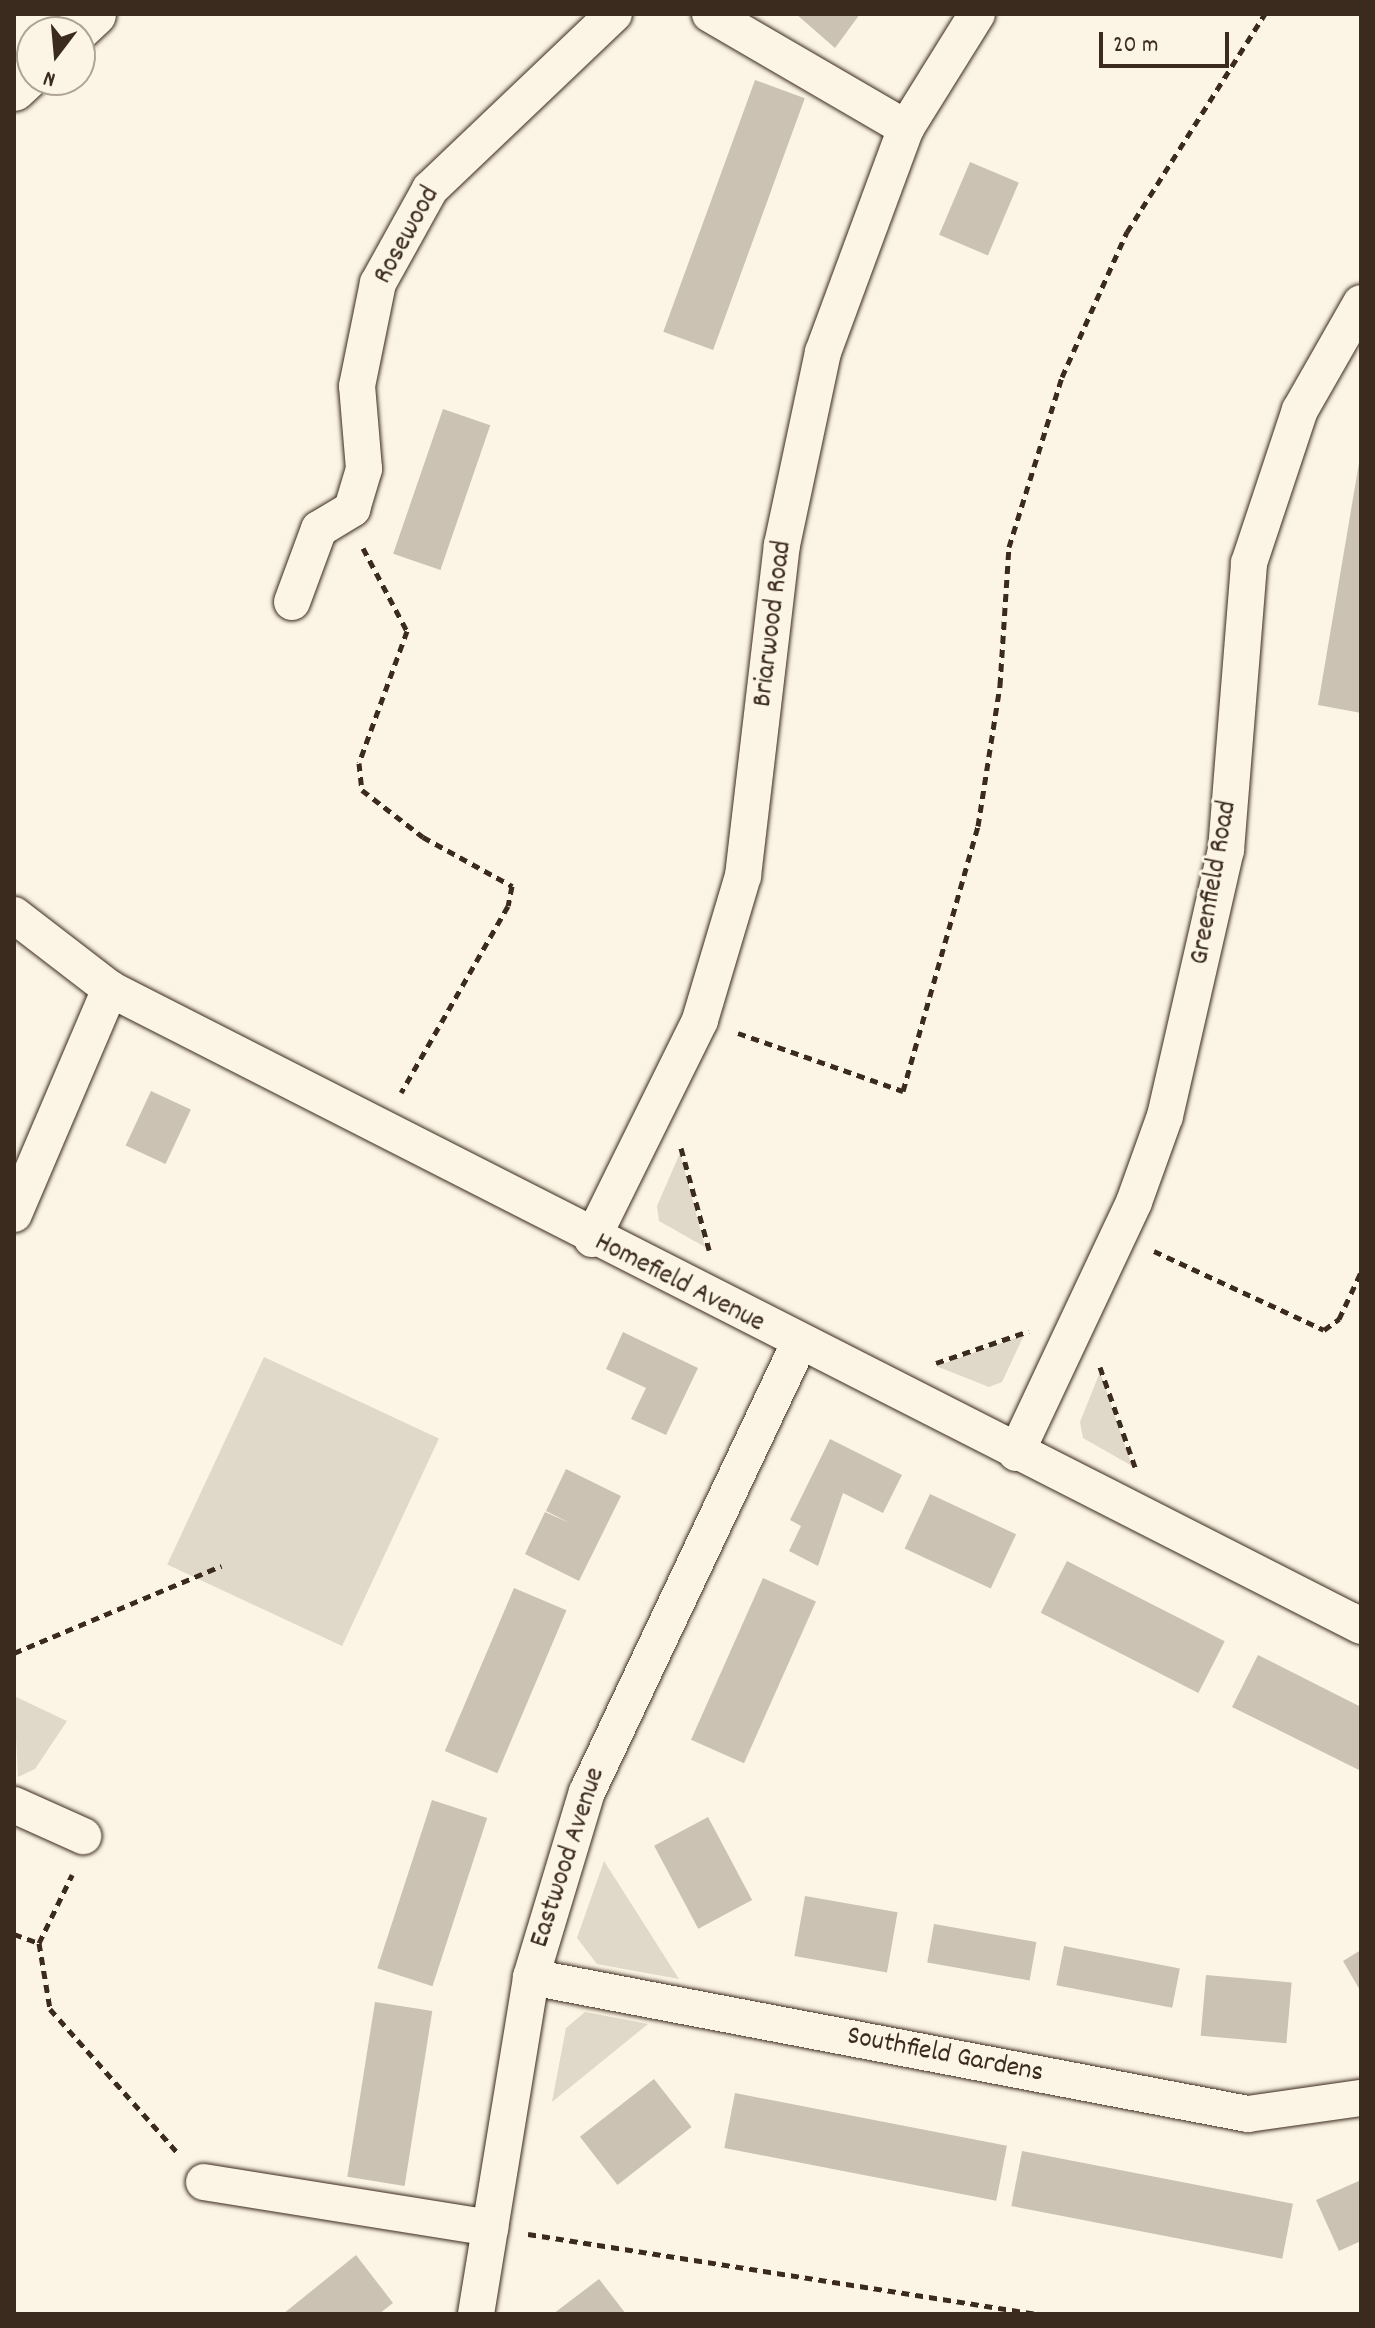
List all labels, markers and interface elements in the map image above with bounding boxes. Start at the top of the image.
north arrow [16,16,96,96]
scale bar [1103,16,1233,66]
text: 20 m [1113,29,1159,63]
text: N [40,61,59,94]
street label: Rosewood [368,181,448,291]
street label: Briarwood Road [747,539,801,709]
street label: Greenfield Road [1184,798,1246,968]
street label: Homefield Avenue [588,1227,770,1341]
street label: Eastwood Avenue [524,1764,614,1952]
street label: Southfield Gardens [844,2020,1046,2092]

